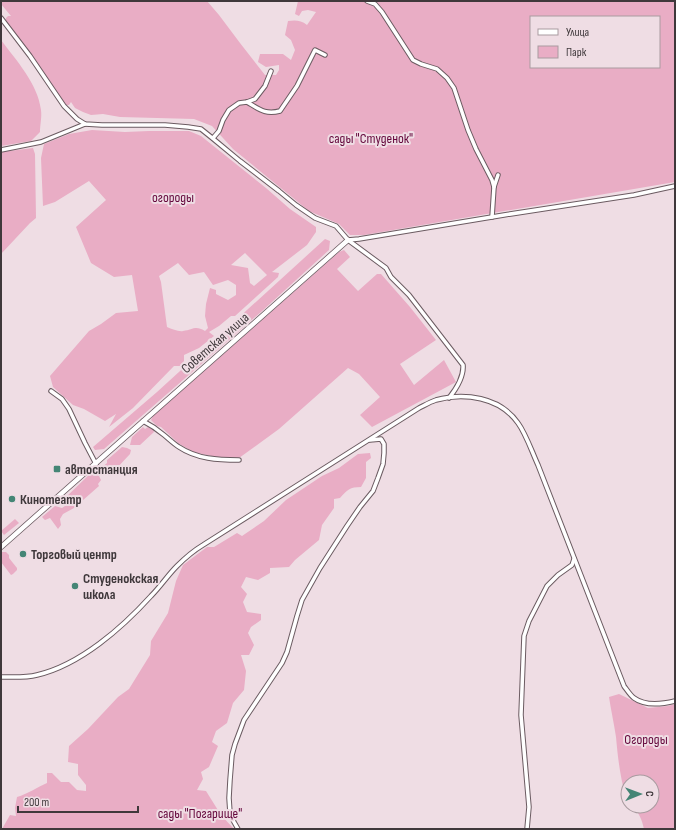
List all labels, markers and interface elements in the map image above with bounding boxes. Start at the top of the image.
legend [530,16,660,68]
text: Улица [566,25,590,40]
text: Парк [566,45,587,60]
park label: сады "Студенок" [329,130,413,147]
park label: огороды [152,189,194,206]
street label: Советская улица [178,309,252,377]
place label: автостанция [65,461,138,478]
marker: автостанция [52,464,62,474]
place label: Кинотеатр [20,491,81,508]
marker: Кинотеатр [7,494,17,504]
place label: Торговый центр [31,546,117,563]
marker: Торговый центр [18,549,28,559]
place label: Студенокская школа [83,570,158,603]
marker: Студенокская школа [70,581,80,591]
park label: Огороды [624,731,668,748]
north arrow [620,774,660,814]
scale bar [18,788,138,814]
text: С [643,791,656,797]
text: 200 m [24,795,50,810]
park label: сады "Погарище" [158,805,242,822]

